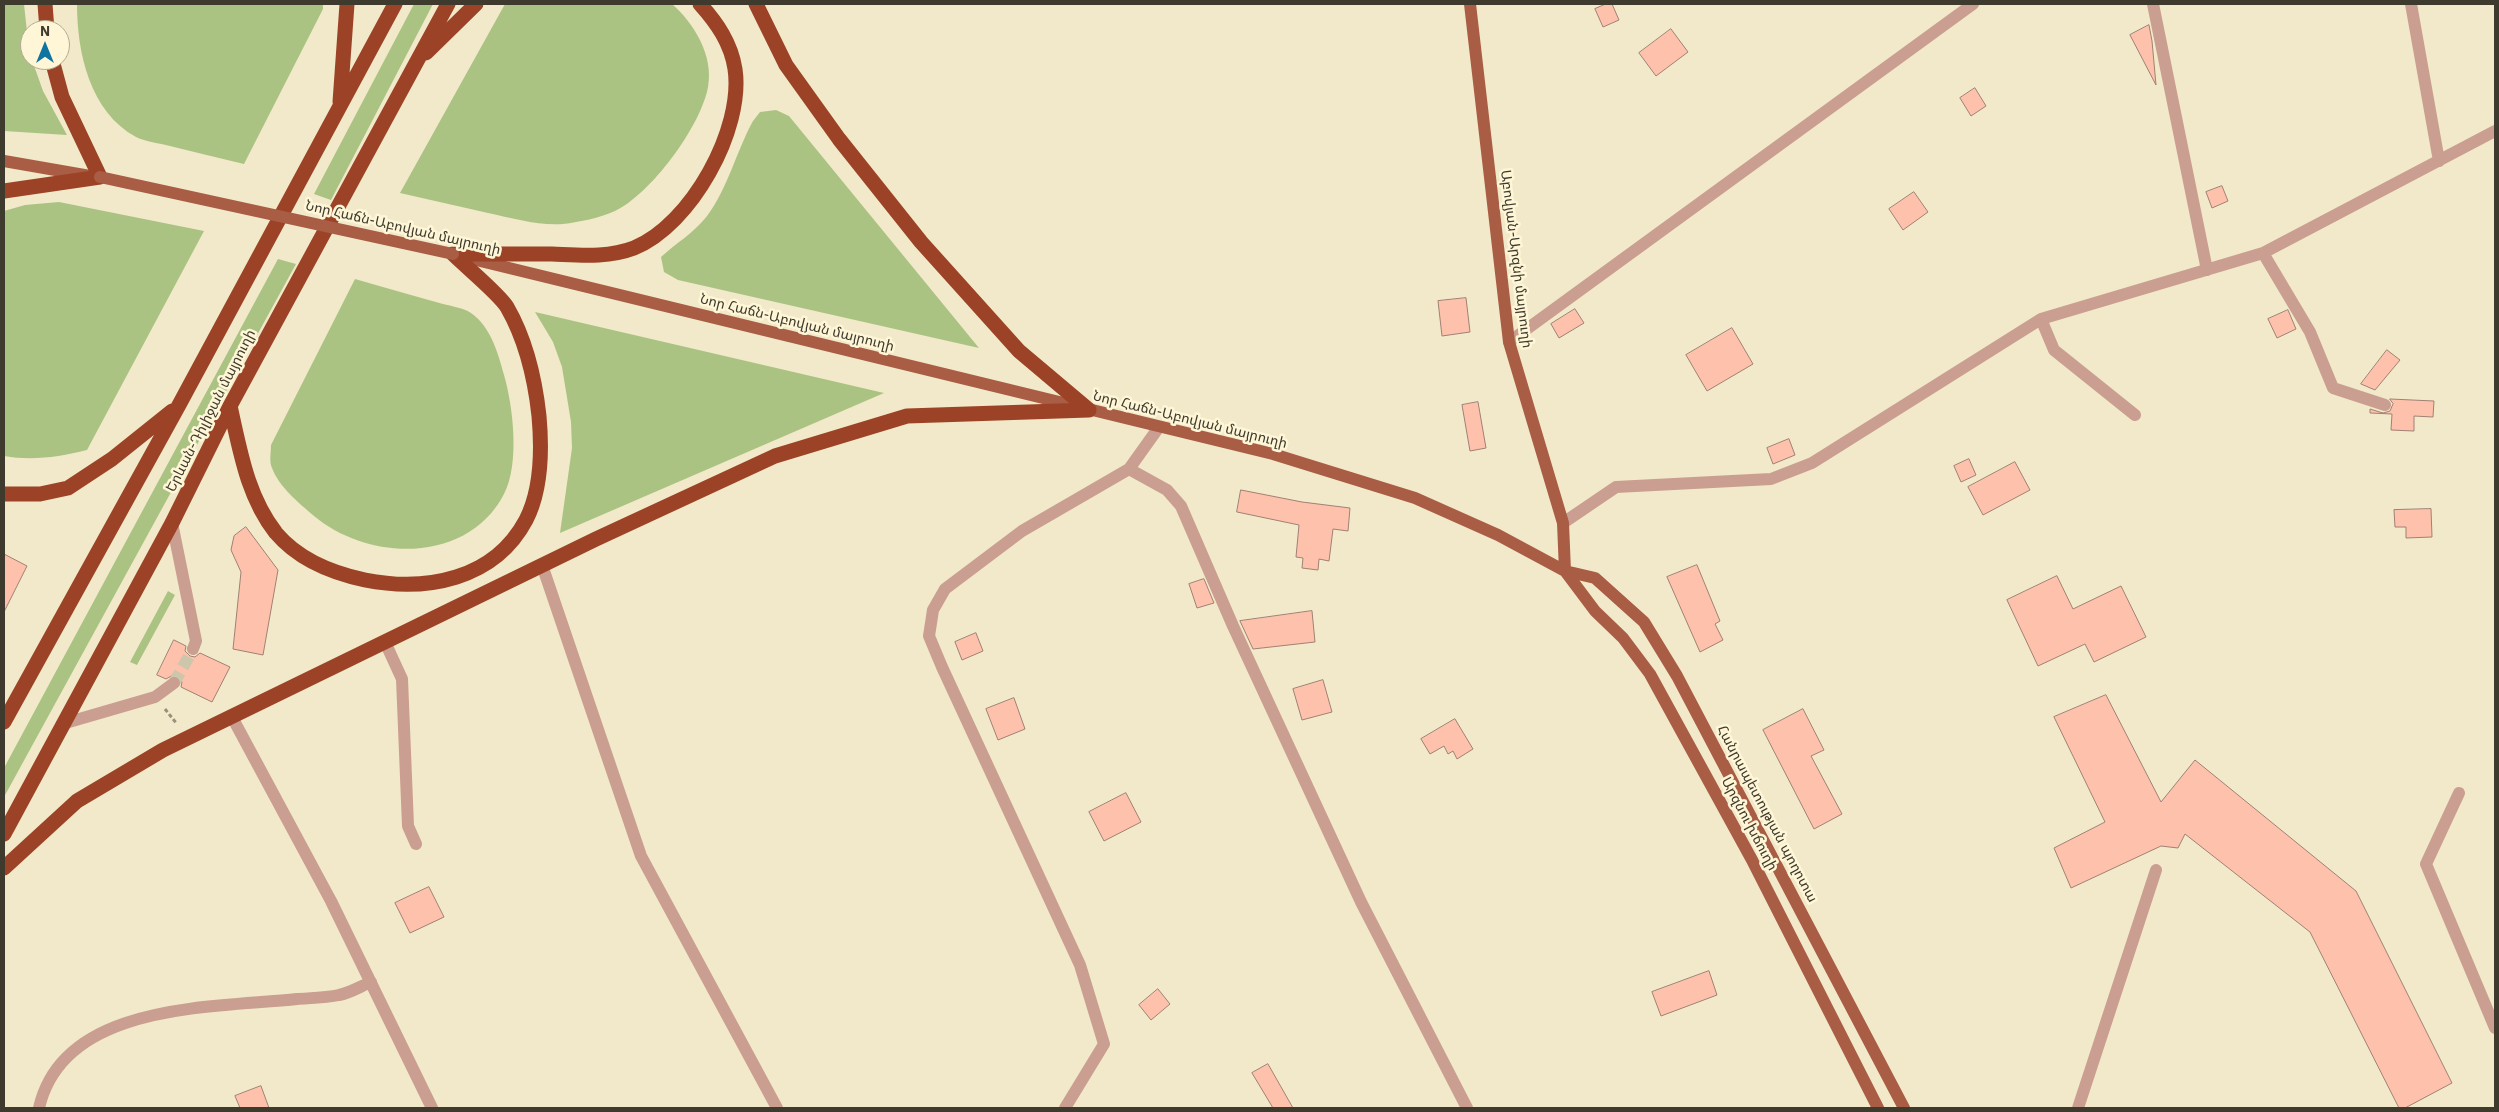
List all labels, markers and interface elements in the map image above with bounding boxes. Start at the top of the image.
north arrow [20,20,70,70]
text: N [40,22,50,40]
street label: Աբովյան-Արզնի մայրուղի [1497,169,1535,349]
street label: Նոր Հաճն-Աբովյան մայրուղի [304,197,502,259]
street label: Նոր Հաճն-Աբովյան մայրուղի [698,291,896,355]
street label: Երևան-Դիլիջան մայրուղի [163,327,259,495]
street label: Նոր Հաճն-Աբովյան մայրուղի [1091,388,1289,452]
street label: Հանրապետության պողոտա [1713,723,1821,905]
street label: Արզնու խճուղի [1717,774,1781,874]

